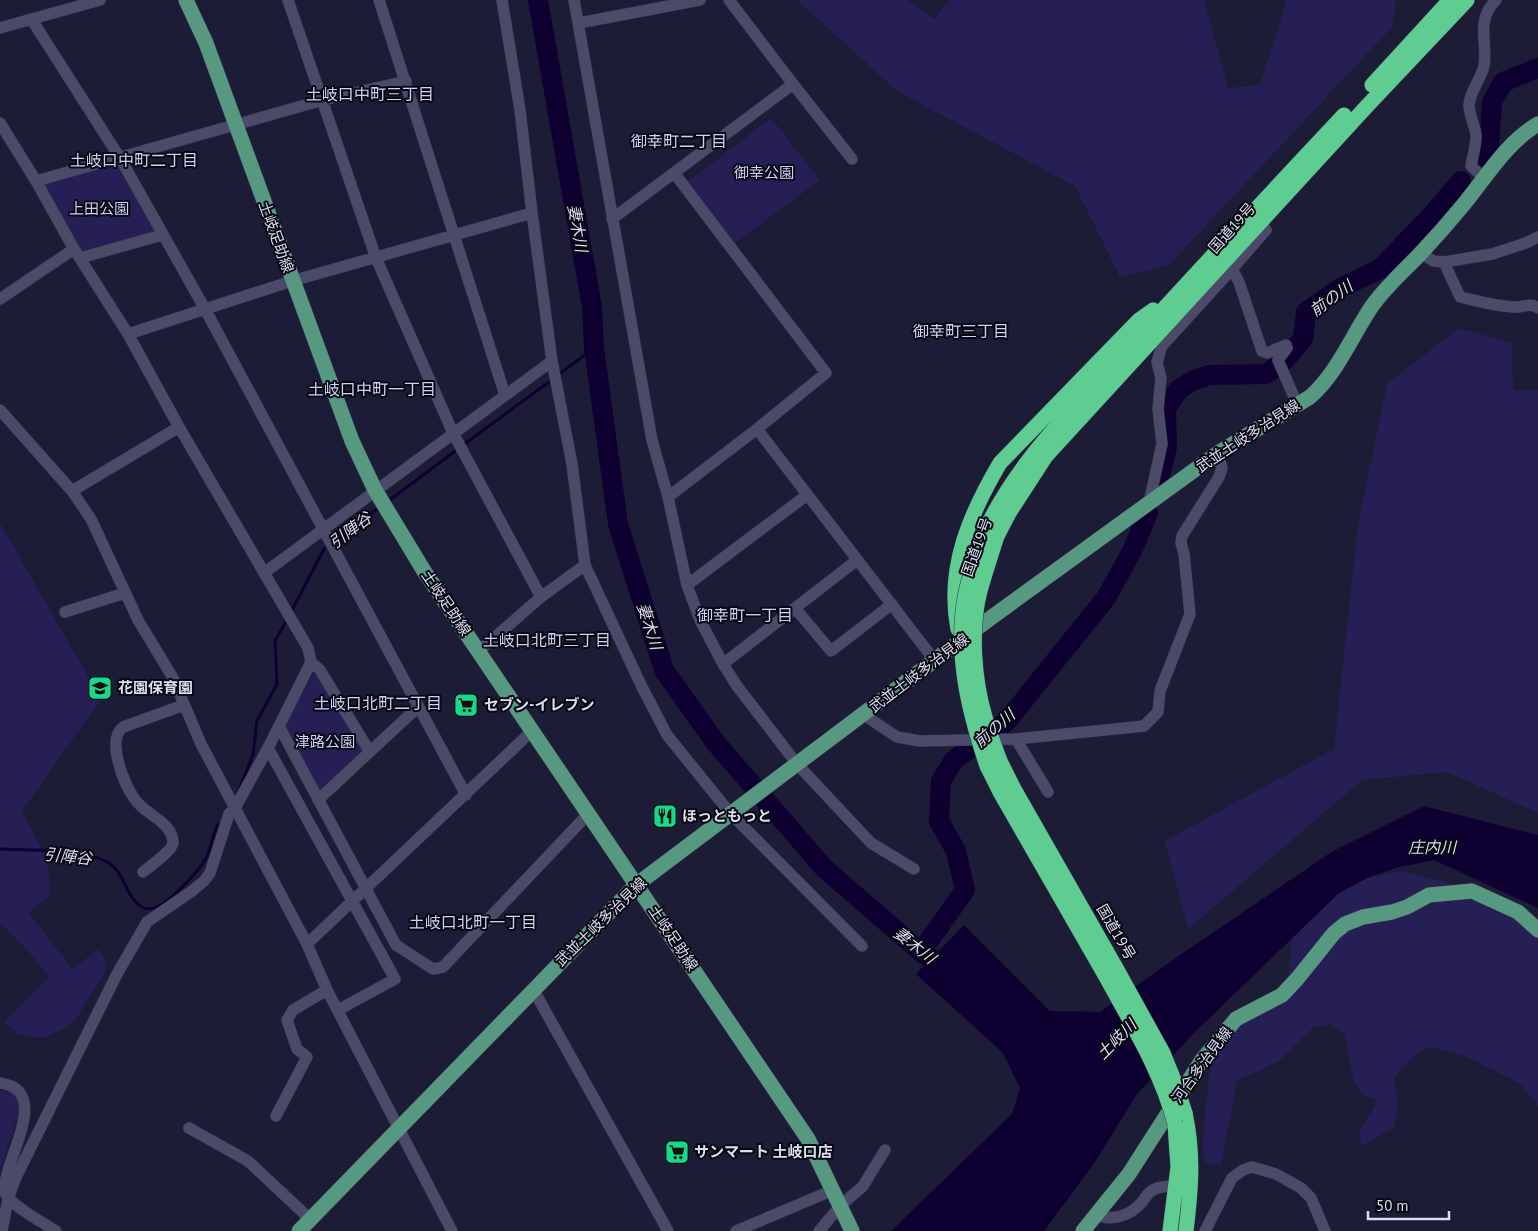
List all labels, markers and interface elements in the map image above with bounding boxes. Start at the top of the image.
district label: 土岐口中町三丁目 [306,84,434,104]
district label: 御幸町二丁目 [631,131,727,151]
district label: 土岐口中町二丁目 [70,150,198,170]
park label: 御幸公園 [734,163,794,182]
street label: 土岐足助線 [255,198,298,275]
park label: 上田公園 [69,199,129,218]
street label: 国道19号 [1204,199,1259,257]
water label: 妻木川 [564,203,592,255]
water label: 前の川 [1306,275,1358,320]
district label: 御幸町三丁目 [913,321,1009,341]
district label: 土岐口中町一丁目 [308,379,436,399]
street label: 武並土岐多治見線 [1192,395,1303,476]
water label: 引陣谷 [325,506,377,552]
street label: 国道19号 [957,515,996,579]
street label: 土岐足助線 [418,566,475,639]
water label: 妻木川 [633,600,668,654]
district label: 御幸町一丁目 [697,605,793,625]
street label: 武並土岐多治見線 [865,629,972,716]
district label: 土岐口北町三丁目 [483,630,611,650]
school or university icon: 花園保育園 [87,675,113,701]
place label: 花園保育園 [118,678,193,697]
supermarket icon: セブン-イレブン [453,692,479,718]
district label: 土岐口北町二丁目 [314,693,442,713]
place label: セブン-イレブン [484,695,594,714]
water label: 前の川 [969,703,1020,751]
park label: 津路公園 [295,732,355,751]
restaurant icon: ほっともっと [652,803,678,829]
place label: ほっともっと [682,806,772,825]
water label: 庄内川 [1408,837,1458,857]
water label: 引陣谷 [43,844,95,869]
street label: 武並土岐多治見線 [551,873,650,970]
street label: 国道19号 [1093,900,1140,963]
street label: 土岐足助線 [645,901,702,974]
district label: 土岐口北町一丁目 [409,912,537,932]
water label: 妻木川 [890,922,942,969]
water label: 土岐川 [1092,1014,1141,1063]
street label: 河合多治見線 [1167,1023,1236,1107]
supermarket icon: サンマート 土岐口店 [664,1139,690,1165]
place label: サンマート 土岐口店 [694,1142,833,1161]
scale bar [1368,1188,1449,1220]
text: 50 m [1376,1196,1409,1215]

